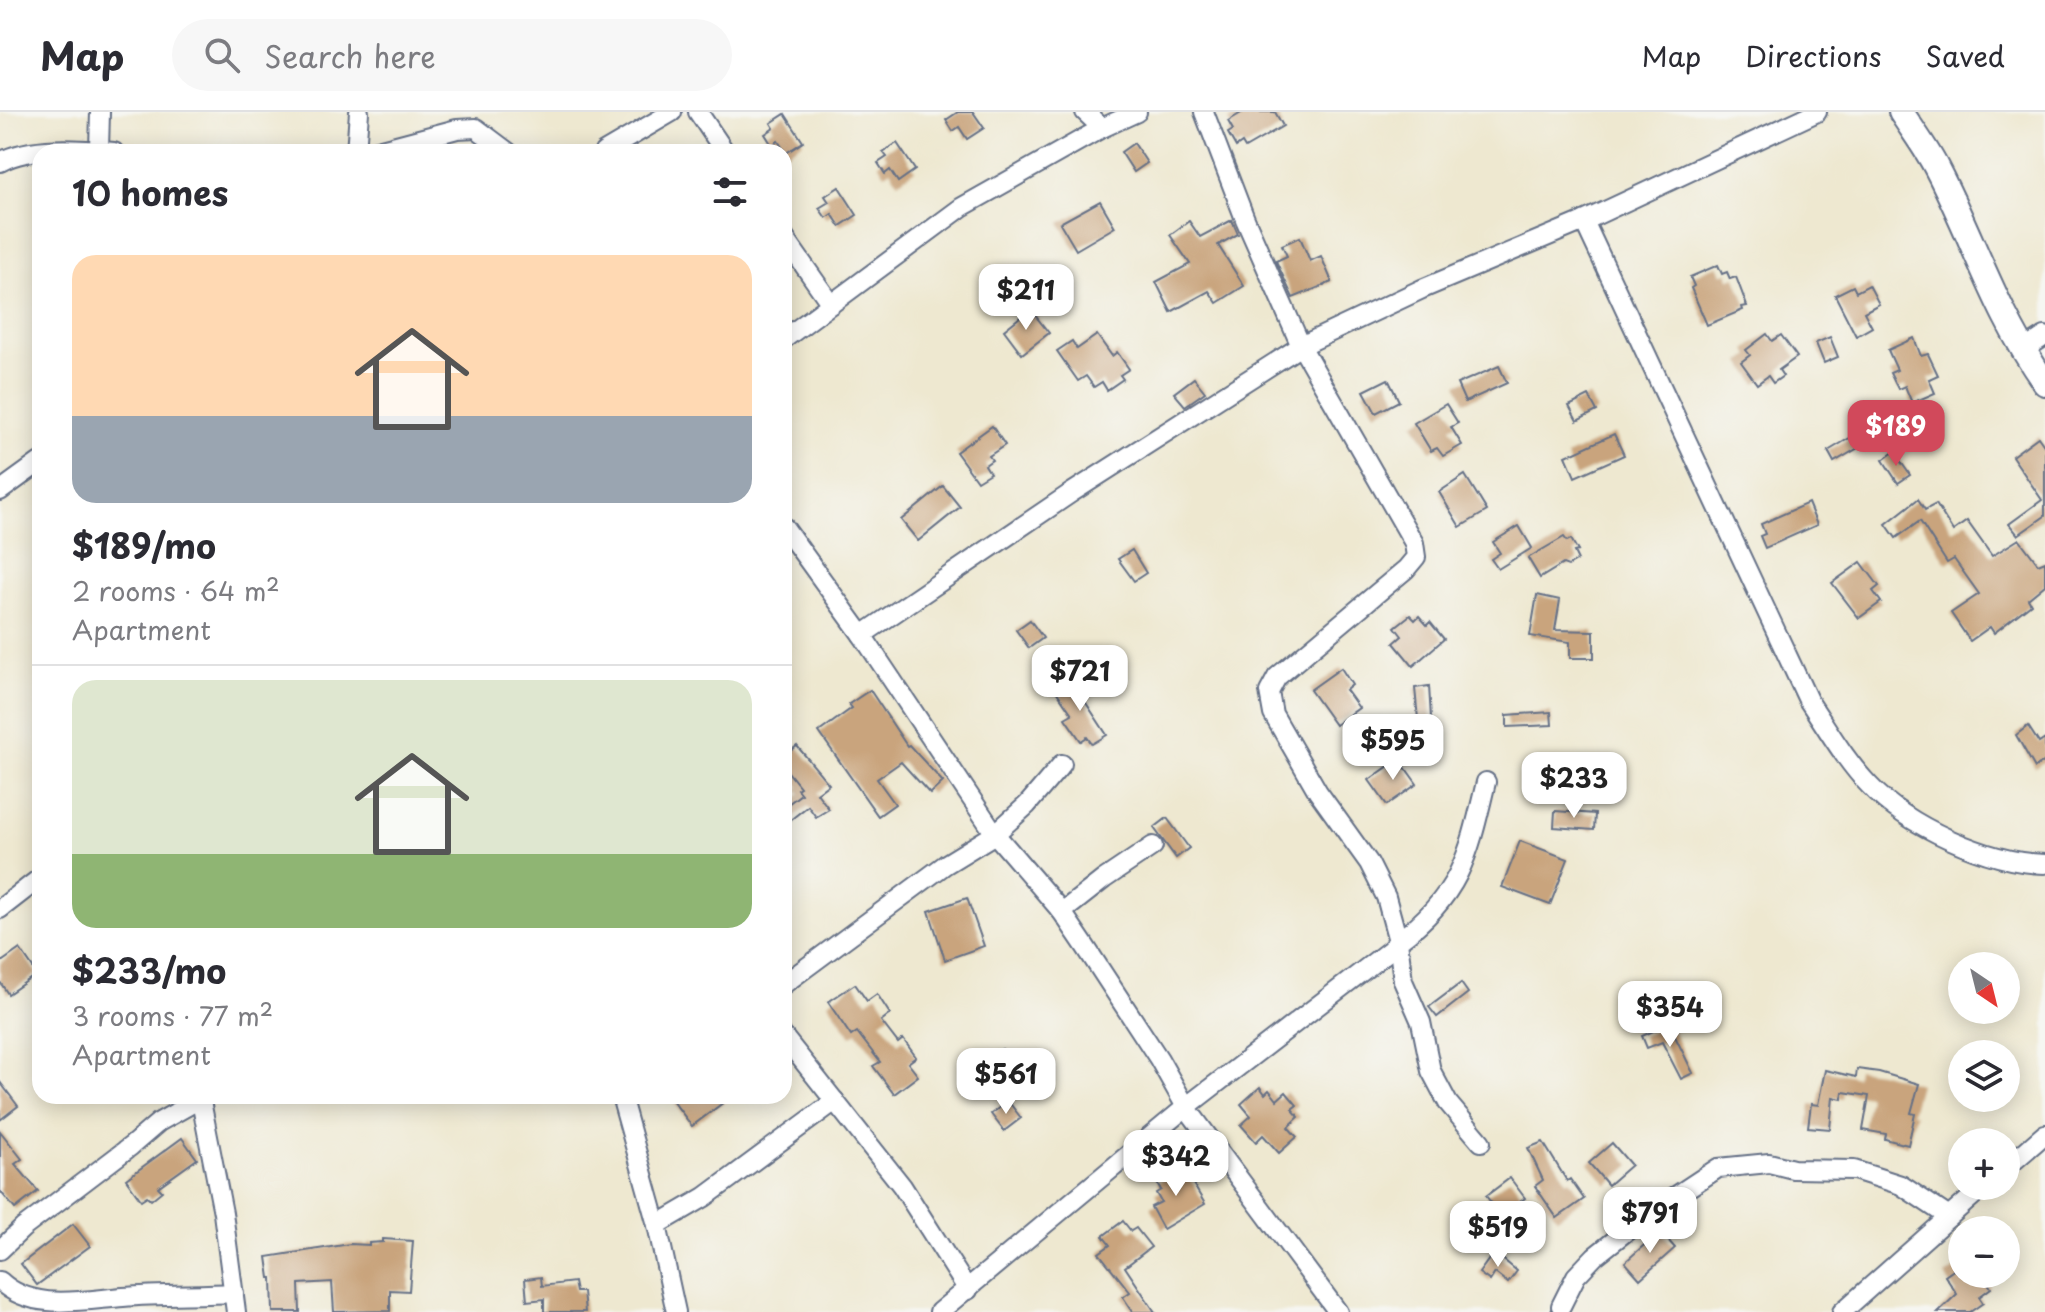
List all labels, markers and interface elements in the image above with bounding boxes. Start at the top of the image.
search box [172,19,732,91]
text: Map [40,27,124,84]
icon: search [200,33,244,77]
text: Search here [264,33,436,78]
text: Map [1642,34,1701,77]
text: Directions [1745,34,1882,77]
text: Saved [1926,34,2005,77]
text: 10 homes [72,166,228,218]
icon: filters [708,170,752,214]
pin: $211 [979,264,1073,332]
text: $211 [997,270,1055,309]
icon: home [340,307,484,451]
pin: $189 [1849,400,1943,468]
text: $189 [1866,406,1926,445]
text: $189/mo [72,519,216,571]
text: 2 rooms · 64 m² [72,571,280,610]
text: Apartment [72,610,211,649]
pin: $721 [1033,645,1127,713]
text: $721 [1050,651,1110,690]
pin: $595 [1346,714,1440,782]
text: $595 [1360,720,1426,759]
icon: home [340,732,484,876]
pin: $233 [1527,752,1621,820]
text: $233 [1540,758,1608,797]
text: $233/mo [72,944,226,996]
north arrow [1948,952,2020,1024]
map controls [1948,952,2020,1288]
pin: $354 [1623,981,1717,1049]
text: $354 [1636,987,1704,1026]
text: 3 rooms · 77 m² [72,996,273,1035]
text: Apartment [72,1035,211,1074]
button: layers [1948,1040,2020,1112]
pin: $561 [959,1048,1053,1116]
text: $561 [975,1054,1037,1093]
button: + [1948,1128,2020,1200]
pin: $342 [1129,1130,1223,1198]
text: $342 [1141,1136,1211,1175]
pin: $791 [1603,1187,1697,1255]
text: $791 [1621,1193,1679,1232]
pin: $519 [1451,1201,1545,1269]
text: $519 [1468,1207,1528,1246]
button: − [1948,1216,2020,1288]

